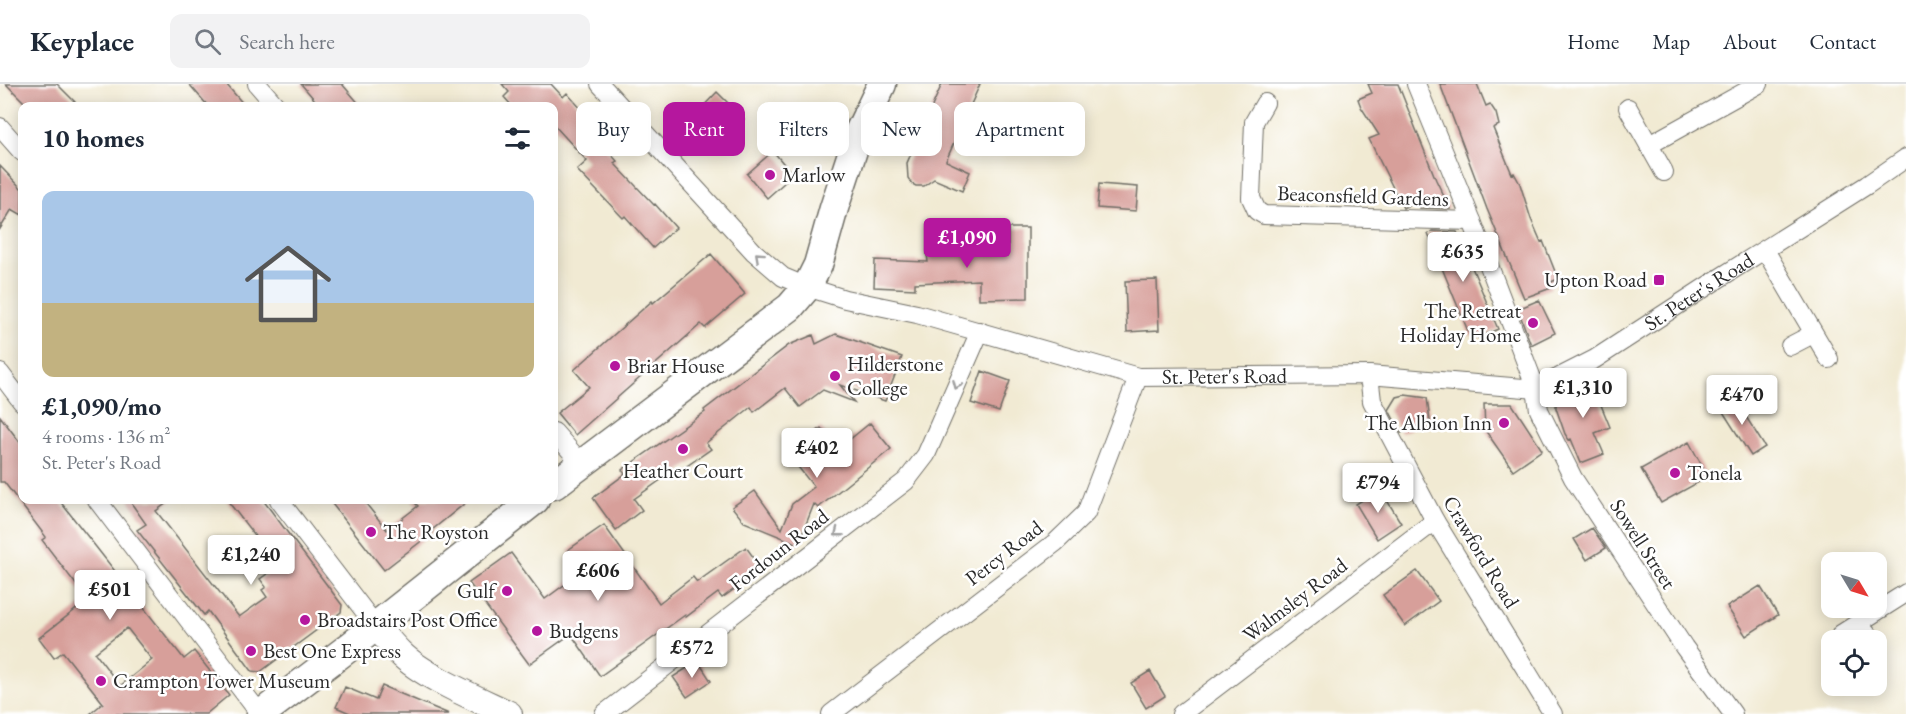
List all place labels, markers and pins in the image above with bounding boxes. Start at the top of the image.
place label: Marlow [782,161,846,188]
marker: Marlow [763,168,777,182]
pin: £1,090 [918,218,1016,269]
pin: £635 [1427,232,1499,283]
place label: Upton Road [1544,266,1647,293]
marker: Upton Road [1652,273,1666,287]
place label: The Retreat Holiday Home [1400,297,1521,348]
marker: The Retreat Holiday Home [1526,316,1540,330]
place label: Hilderstone College [847,350,943,401]
place label: Briar House [627,352,725,379]
marker: Briar House [608,359,622,373]
pin: £1,310 [1534,368,1632,419]
marker: Hilderstone College [828,369,842,383]
pin: £470 [1706,375,1778,426]
place label: The Albion Inn [1364,409,1492,436]
marker: The Albion Inn [1497,416,1511,430]
pin: £402 [781,428,853,479]
marker: Heather Court [676,442,690,456]
place label: Heather Court [623,457,744,484]
place label: Tonela [1687,459,1743,486]
pin: £794 [1342,463,1414,514]
marker: Tonela [1668,466,1682,480]
place label: The Royston [383,518,489,545]
marker: The Royston [364,525,378,539]
pin: £1,240 [202,535,300,586]
pin: £606 [562,551,634,602]
pin: £501 [74,570,146,621]
place label: Gulf [457,577,497,604]
marker: Gulf [500,584,514,598]
place label: Broadstairs Post Office [317,606,497,633]
marker: Broadstairs Post Office [298,613,312,627]
place label: Budgens [549,617,618,644]
marker: Budgens [530,624,544,638]
pin: £572 [656,628,728,679]
place label: Best One Express [263,637,401,664]
marker: Best One Express [244,644,258,658]
place label: Crampton Tower Museum [113,667,330,694]
marker: Crampton Tower Museum [94,674,108,688]

